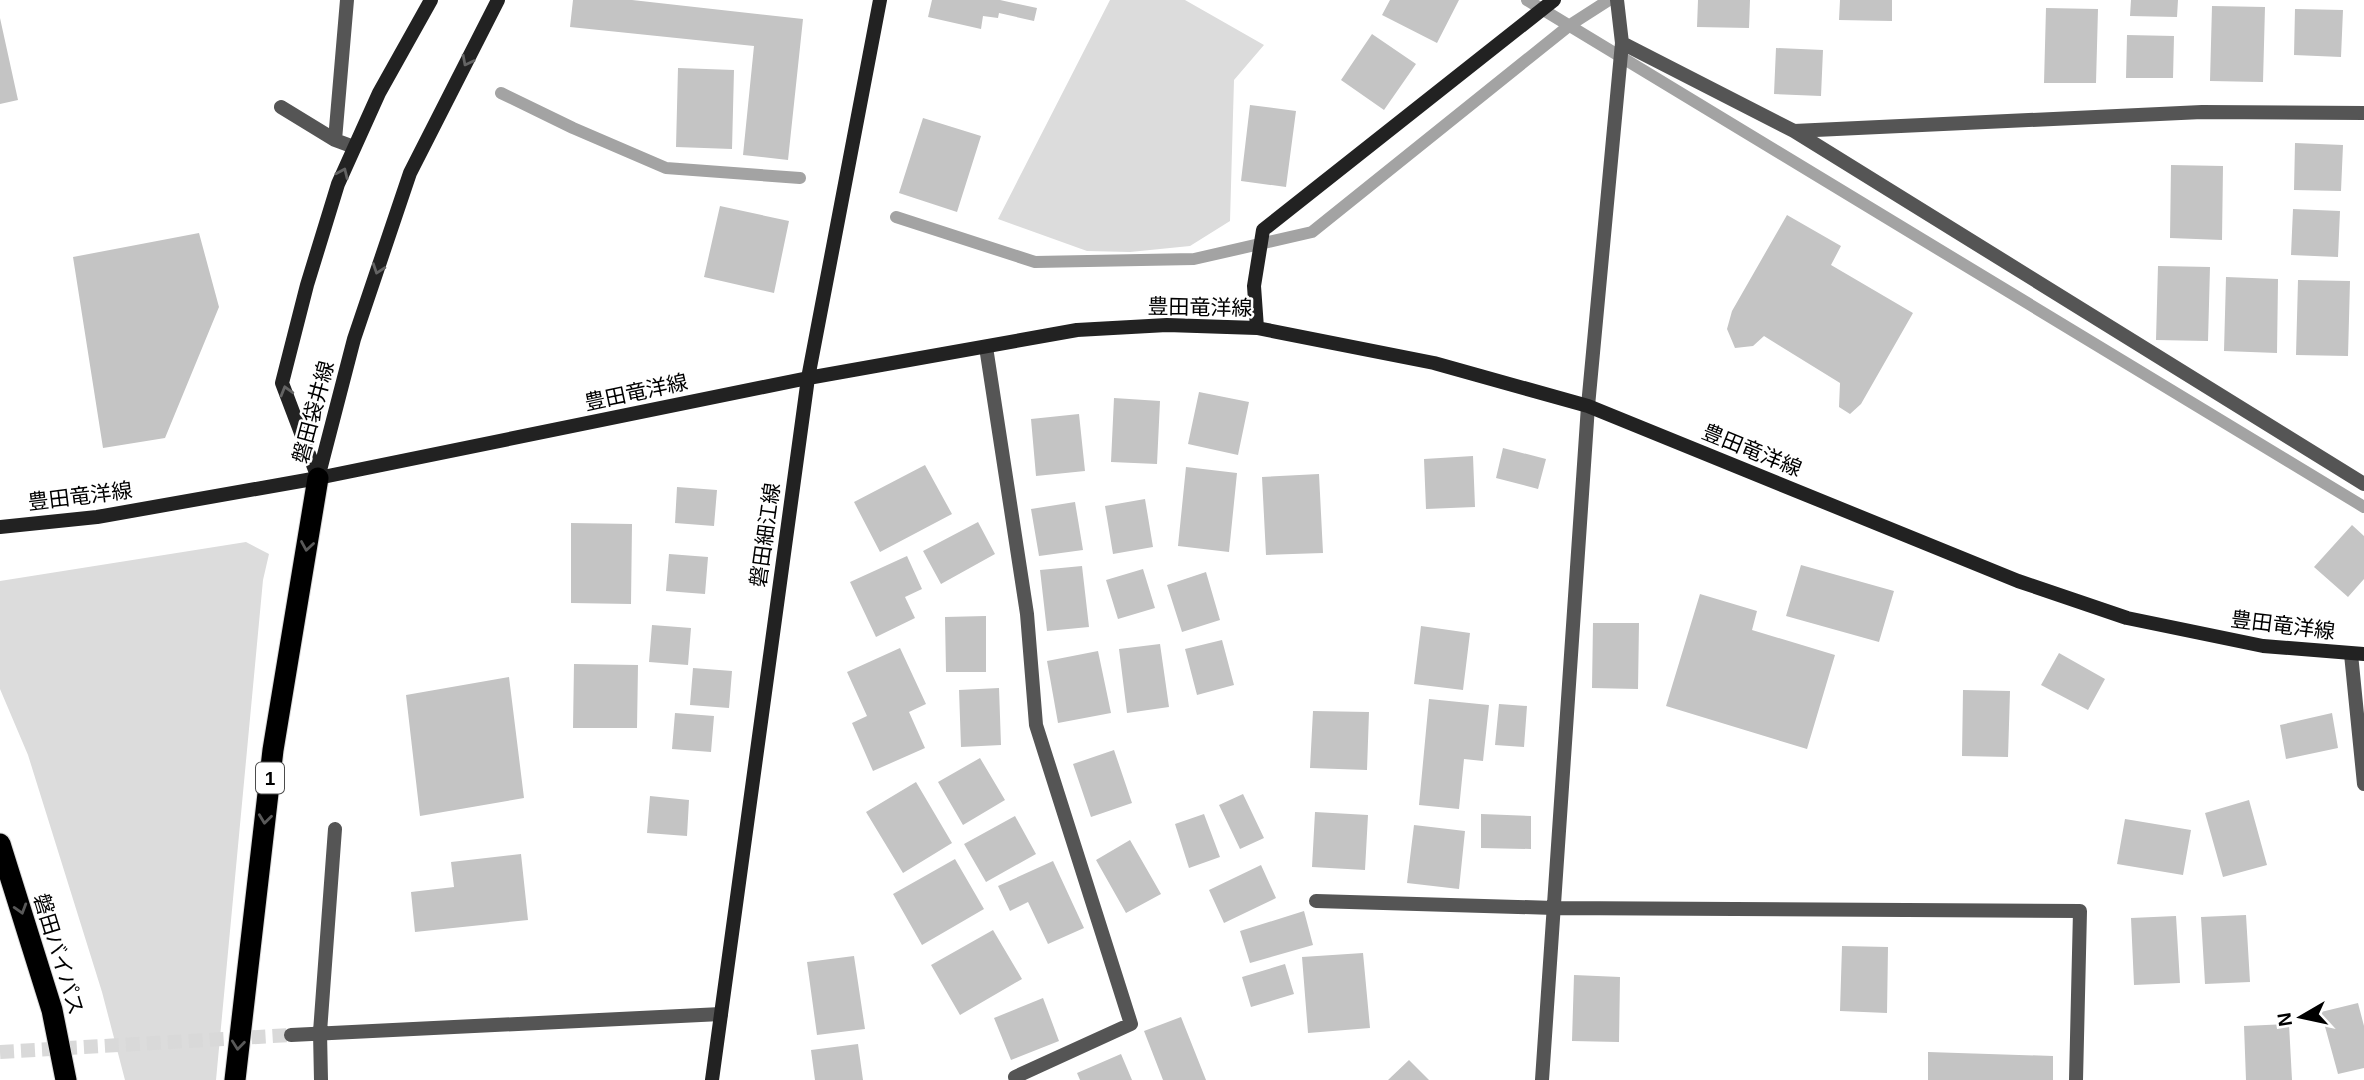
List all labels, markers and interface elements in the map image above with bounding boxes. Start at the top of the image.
one-way arrow [462,54,476,66]
one-way arrow [335,168,349,180]
one-way arrow [372,263,386,275]
street label: 豊田竜洋線 [1147,295,1253,319]
street label: 磐田袋井線 [288,358,338,466]
street label: 豊田竜洋線 [582,370,690,414]
one-way arrow [280,386,295,398]
street label: 豊田竜洋線 [1699,420,1805,480]
street label: 豊田竜洋線 [26,478,134,514]
street label: 磐田細江線 [746,481,784,589]
one-way arrow [300,540,315,552]
street label: 豊田竜洋線 [2229,607,2337,643]
road number: 1 [256,762,284,793]
one-way arrow [257,813,272,825]
street label: 磐田バイパス [30,891,88,1017]
one-way arrow [12,903,27,915]
north arrow [2266,982,2336,1052]
text: N [2273,1011,2296,1028]
one-way arrow [231,1040,246,1051]

